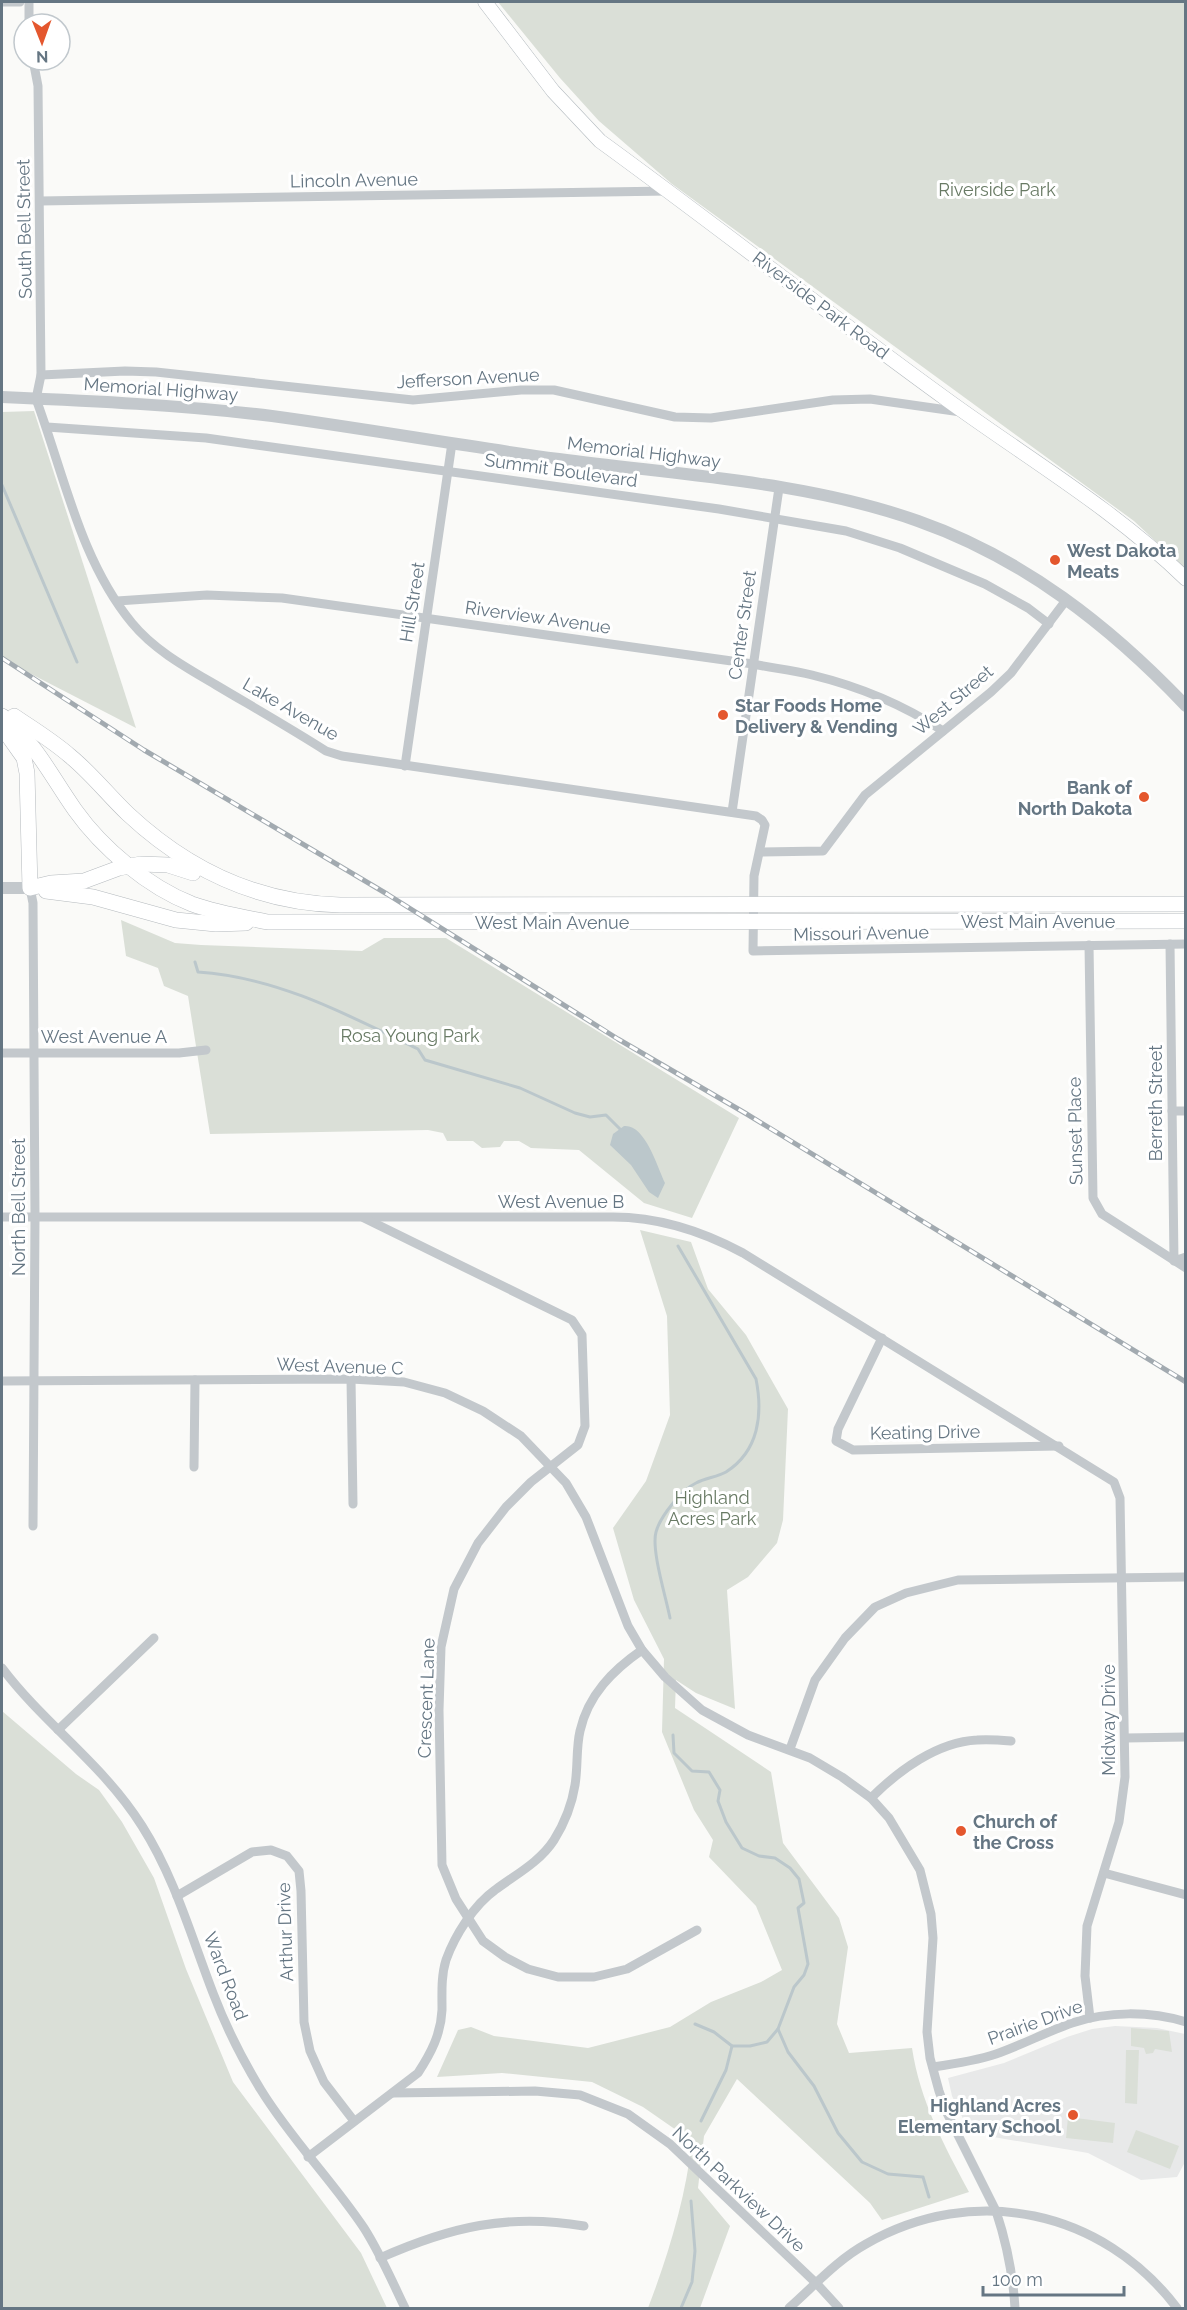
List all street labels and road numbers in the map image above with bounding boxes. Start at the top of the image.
street label: South Bell Street [12,159,36,299]
street label: Lincoln Avenue [290,168,419,192]
street label: Riverside Park Road [749,247,893,363]
street label: Jefferson Avenue [396,364,540,392]
street label: Memorial Highway [83,373,239,405]
street label: Memorial Highway [566,432,722,472]
street label: Summit Boulevard [483,449,639,491]
street label: Hill Street [395,560,429,644]
street label: Center Street [724,569,760,681]
street label: Riverview Avenue [464,596,613,638]
street label: West Street [909,661,997,739]
street label: Lake Avenue [239,673,343,745]
street label: West Main Avenue [961,911,1116,932]
street label: West Main Avenue [475,912,630,933]
street label: Missouri Avenue [793,921,930,945]
street label: West Avenue A [41,1026,167,1047]
street label: Berreth Street [1145,1045,1166,1161]
street label: Sunset Place [1064,1076,1086,1185]
street label: North Bell Street [8,1138,29,1276]
street label: West Avenue B [498,1191,624,1212]
street label: West Avenue C [276,1353,404,1379]
street label: Keating Drive [870,1421,981,1443]
street label: Crescent Lane [413,1637,439,1759]
street label: Midway Drive [1098,1664,1119,1776]
street label: Arthur Drive [273,1882,297,1982]
street label: Ward Road [200,1929,252,2023]
street label: Prairie Drive [985,1995,1086,2049]
street label: North Parkview Drive [668,2122,810,2256]

